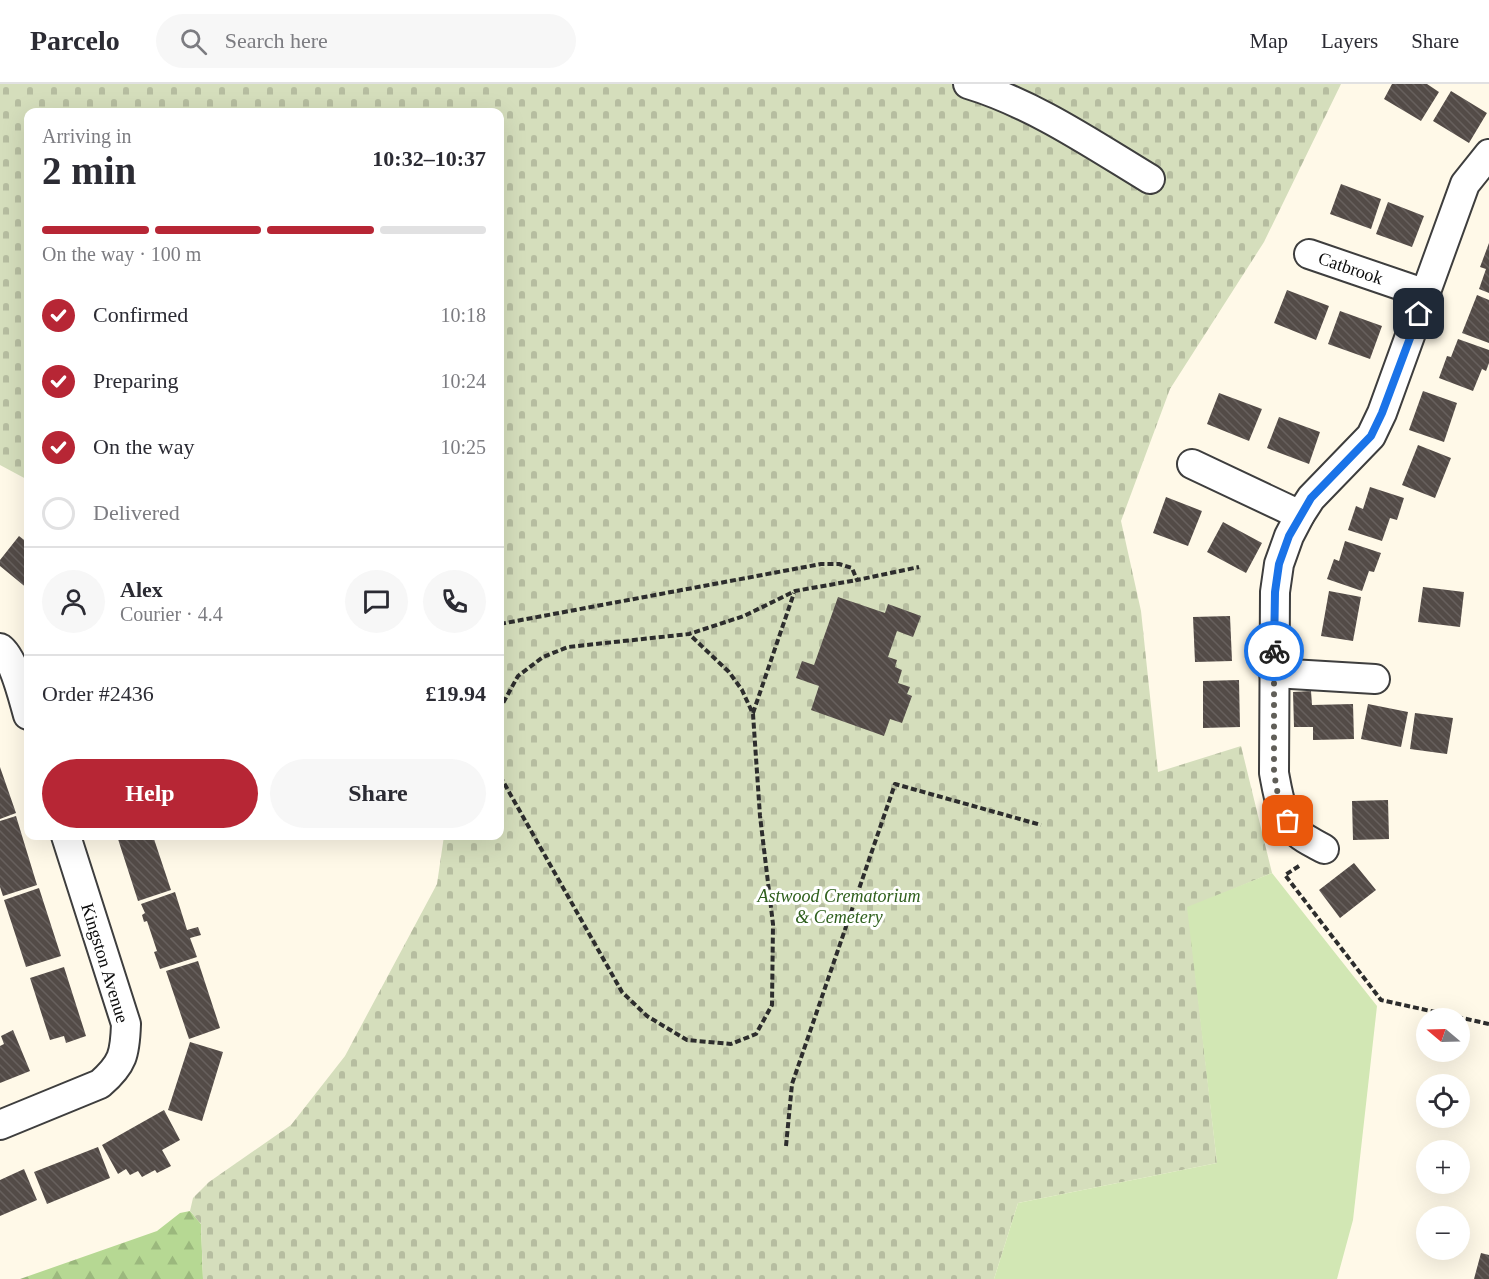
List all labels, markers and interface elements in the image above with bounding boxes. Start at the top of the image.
search box [156,14,576,68]
text: Parcelo [30,25,120,56]
icon: search [177,25,210,58]
text: Search here [225,28,328,53]
text: Map [1250,29,1288,53]
text: Layers [1321,29,1378,53]
text: Share [1411,29,1459,53]
text: Arriving in [42,125,131,147]
text: 10:32–10:37 [372,146,486,171]
text: 2 min [42,149,136,192]
text: On the way · 100 m [42,243,201,265]
street label: Catbrook [1316,248,1386,289]
pin [1393,288,1444,339]
icon: home [1402,297,1435,330]
icon: check [42,299,75,332]
text: Confirmed [93,302,188,327]
text: 10:18 [440,304,486,326]
icon: check [42,365,75,398]
text: Preparing [93,368,179,393]
text: 10:24 [440,370,486,392]
icon: check [42,431,75,464]
text: On the way [93,434,194,459]
text: 10:25 [440,436,486,458]
text: Delivered [93,500,180,525]
button: person [42,570,105,633]
button: chat [345,570,408,633]
button: phone [423,570,486,633]
text: Alex [120,577,163,602]
text: Courier · 4.4 [120,603,223,625]
courier [1244,621,1304,681]
icon: bike [1258,635,1291,668]
text: Order #2436 [42,681,154,706]
text: £19.94 [426,681,486,706]
button: Help [42,759,258,828]
button: Share [270,759,486,828]
pin [1262,795,1313,846]
icon: bag [1271,804,1304,837]
park label: Astwood Crematorium & Cemetery [757,886,920,927]
street label: Kingston Avenue [77,901,133,1025]
north arrow [1416,1008,1470,1062]
map controls [1416,1008,1470,1260]
button: locate [1416,1074,1470,1128]
button: + [1416,1140,1470,1194]
button: − [1416,1206,1470,1260]

